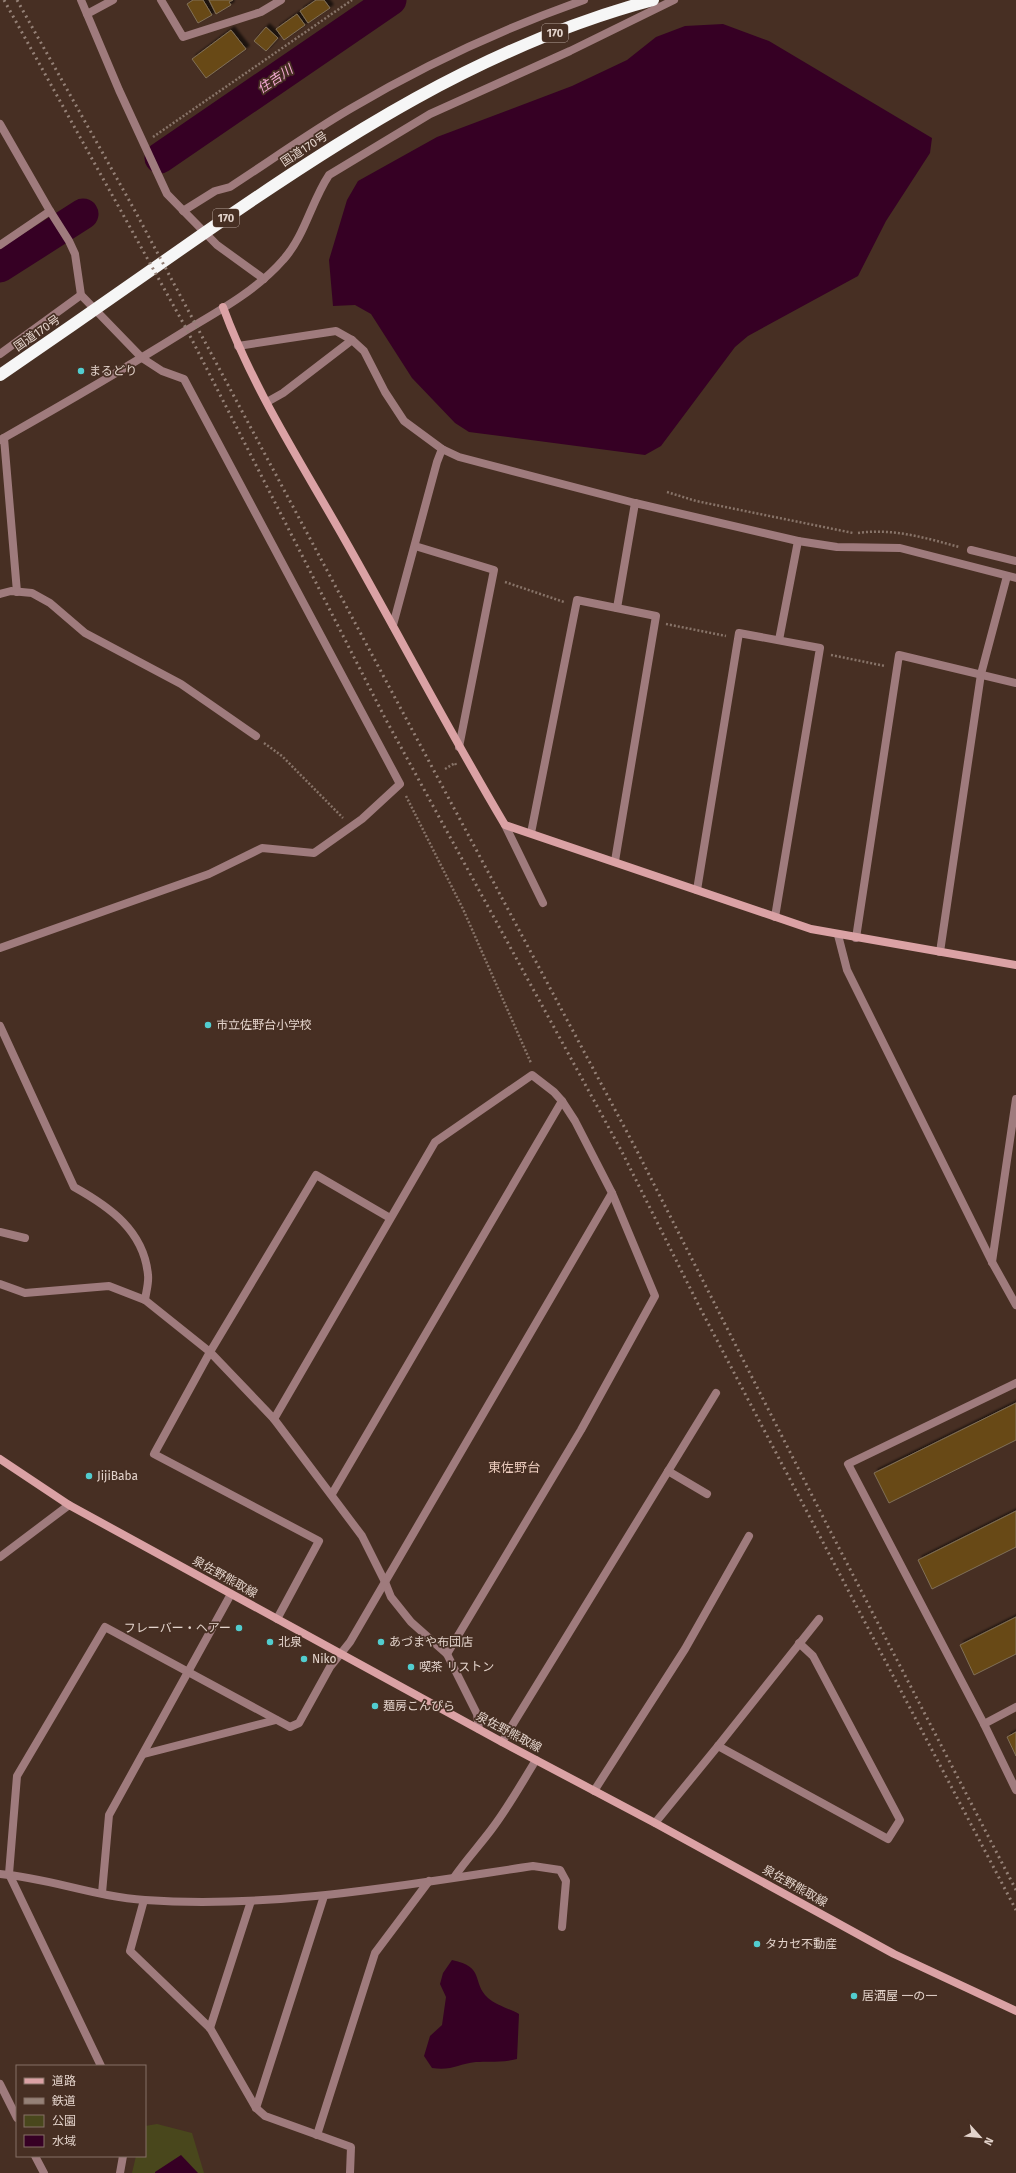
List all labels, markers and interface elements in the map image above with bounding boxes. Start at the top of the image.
road number: 170 [542,24,568,42]
water label: 住吉川 [255,61,297,96]
street label: 国道170号 [278,129,330,169]
road number: 170 [213,209,239,227]
street label: 国道170号 [11,312,63,354]
place label: まるどり [89,364,137,378]
marker: まるどり [76,366,86,376]
place label: 市立佐野台小学校 [216,1018,312,1032]
marker: 市立佐野台小学校 [203,1020,213,1030]
district label: 東佐野台 [488,1460,540,1475]
place label: JijiBaba [97,1469,138,1483]
marker: JijiBaba [84,1471,94,1481]
street label: 泉佐野熊取線 [190,1553,260,1601]
place label: フレーバー・ヘアー [124,1621,231,1635]
marker: フレーバー・ヘアー [234,1623,244,1633]
place label: 北泉 [278,1635,302,1649]
place label: あづまや布団店 [389,1635,473,1649]
marker: 北泉 [265,1637,275,1647]
marker: あづまや布団店 [376,1637,386,1647]
place label: Niko [312,1652,337,1666]
marker: Niko [299,1654,309,1664]
place label: 喫茶 リストン [419,1660,494,1674]
marker: 喫茶 リストン [406,1662,416,1672]
place label: 麺房こんぴら [383,1699,455,1713]
marker: 麺房こんぴら [370,1701,380,1711]
street label: 泉佐野熊取線 [474,1709,544,1755]
street label: 泉佐野熊取線 [760,1862,830,1910]
place label: タカセ不動産 [765,1937,837,1951]
marker: タカセ不動産 [752,1939,762,1949]
place label: 居酒屋 一の一 [862,1989,937,2003]
marker: 居酒屋 一の一 [849,1991,859,2001]
legend [16,2065,146,2157]
text: 道路 [52,2074,76,2088]
text: 鉄道 [52,2094,76,2108]
text: 公園 [52,2114,76,2128]
north arrow [960,2117,1000,2157]
text: 水域 [52,2134,76,2148]
text: N [981,2135,996,2148]

